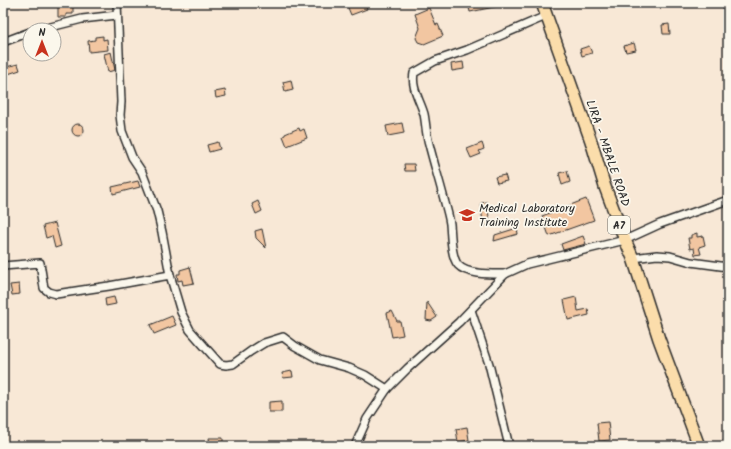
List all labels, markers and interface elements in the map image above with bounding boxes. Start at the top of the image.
north arrow [22,22,62,62]
text: N [39,24,46,42]
street label: LIRA - MBALE ROAD [580,97,635,209]
place label: Medical Laboratory Training Institute [479,199,575,232]
school or university icon: Medical Laboratory Training Institute [458,206,476,224]
road number: A7 [608,216,630,234]

